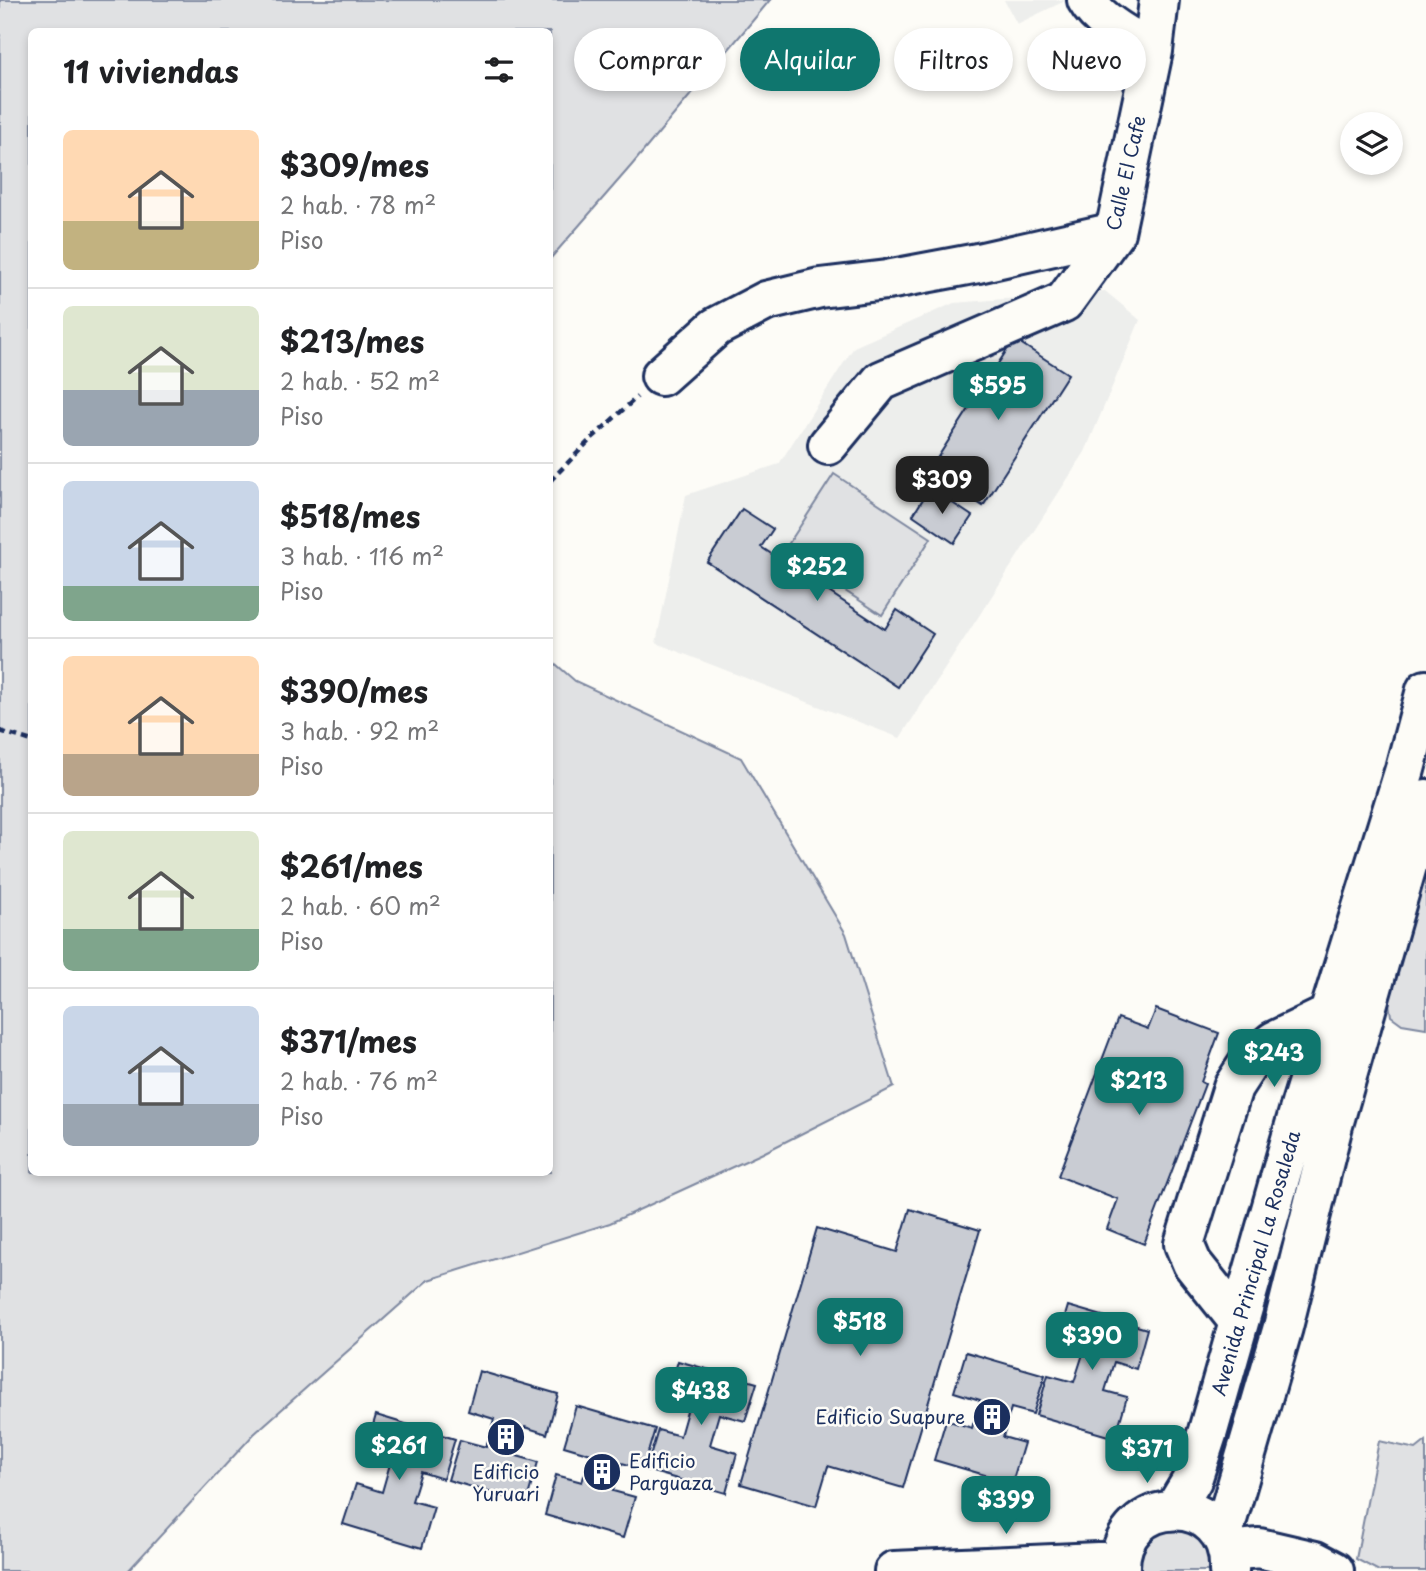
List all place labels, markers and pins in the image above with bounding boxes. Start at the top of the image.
pin: $595 [957,362,1039,422]
pin: $309 [901,456,983,516]
pin: $252 [776,544,858,603]
pin: $243 [1233,1030,1315,1089]
pin: $213 [1098,1058,1180,1117]
pin: $518 [819,1298,901,1358]
pin: $390 [1051,1312,1133,1372]
pin: $438 [660,1368,742,1427]
building icon: Edificio Suapure [971,1396,1013,1438]
place label: Edificio Suapure [816,1402,965,1430]
building icon: Edificio Yuruari [485,1416,527,1458]
pin: $261 [358,1422,440,1482]
pin: $371 [1106,1426,1188,1485]
place label: Edificio Parguaza [629,1446,713,1496]
building icon: Edificio Parguaza [581,1451,623,1493]
place label: Edificio Yuruari [472,1457,540,1507]
pin: $399 [965,1476,1047,1536]

